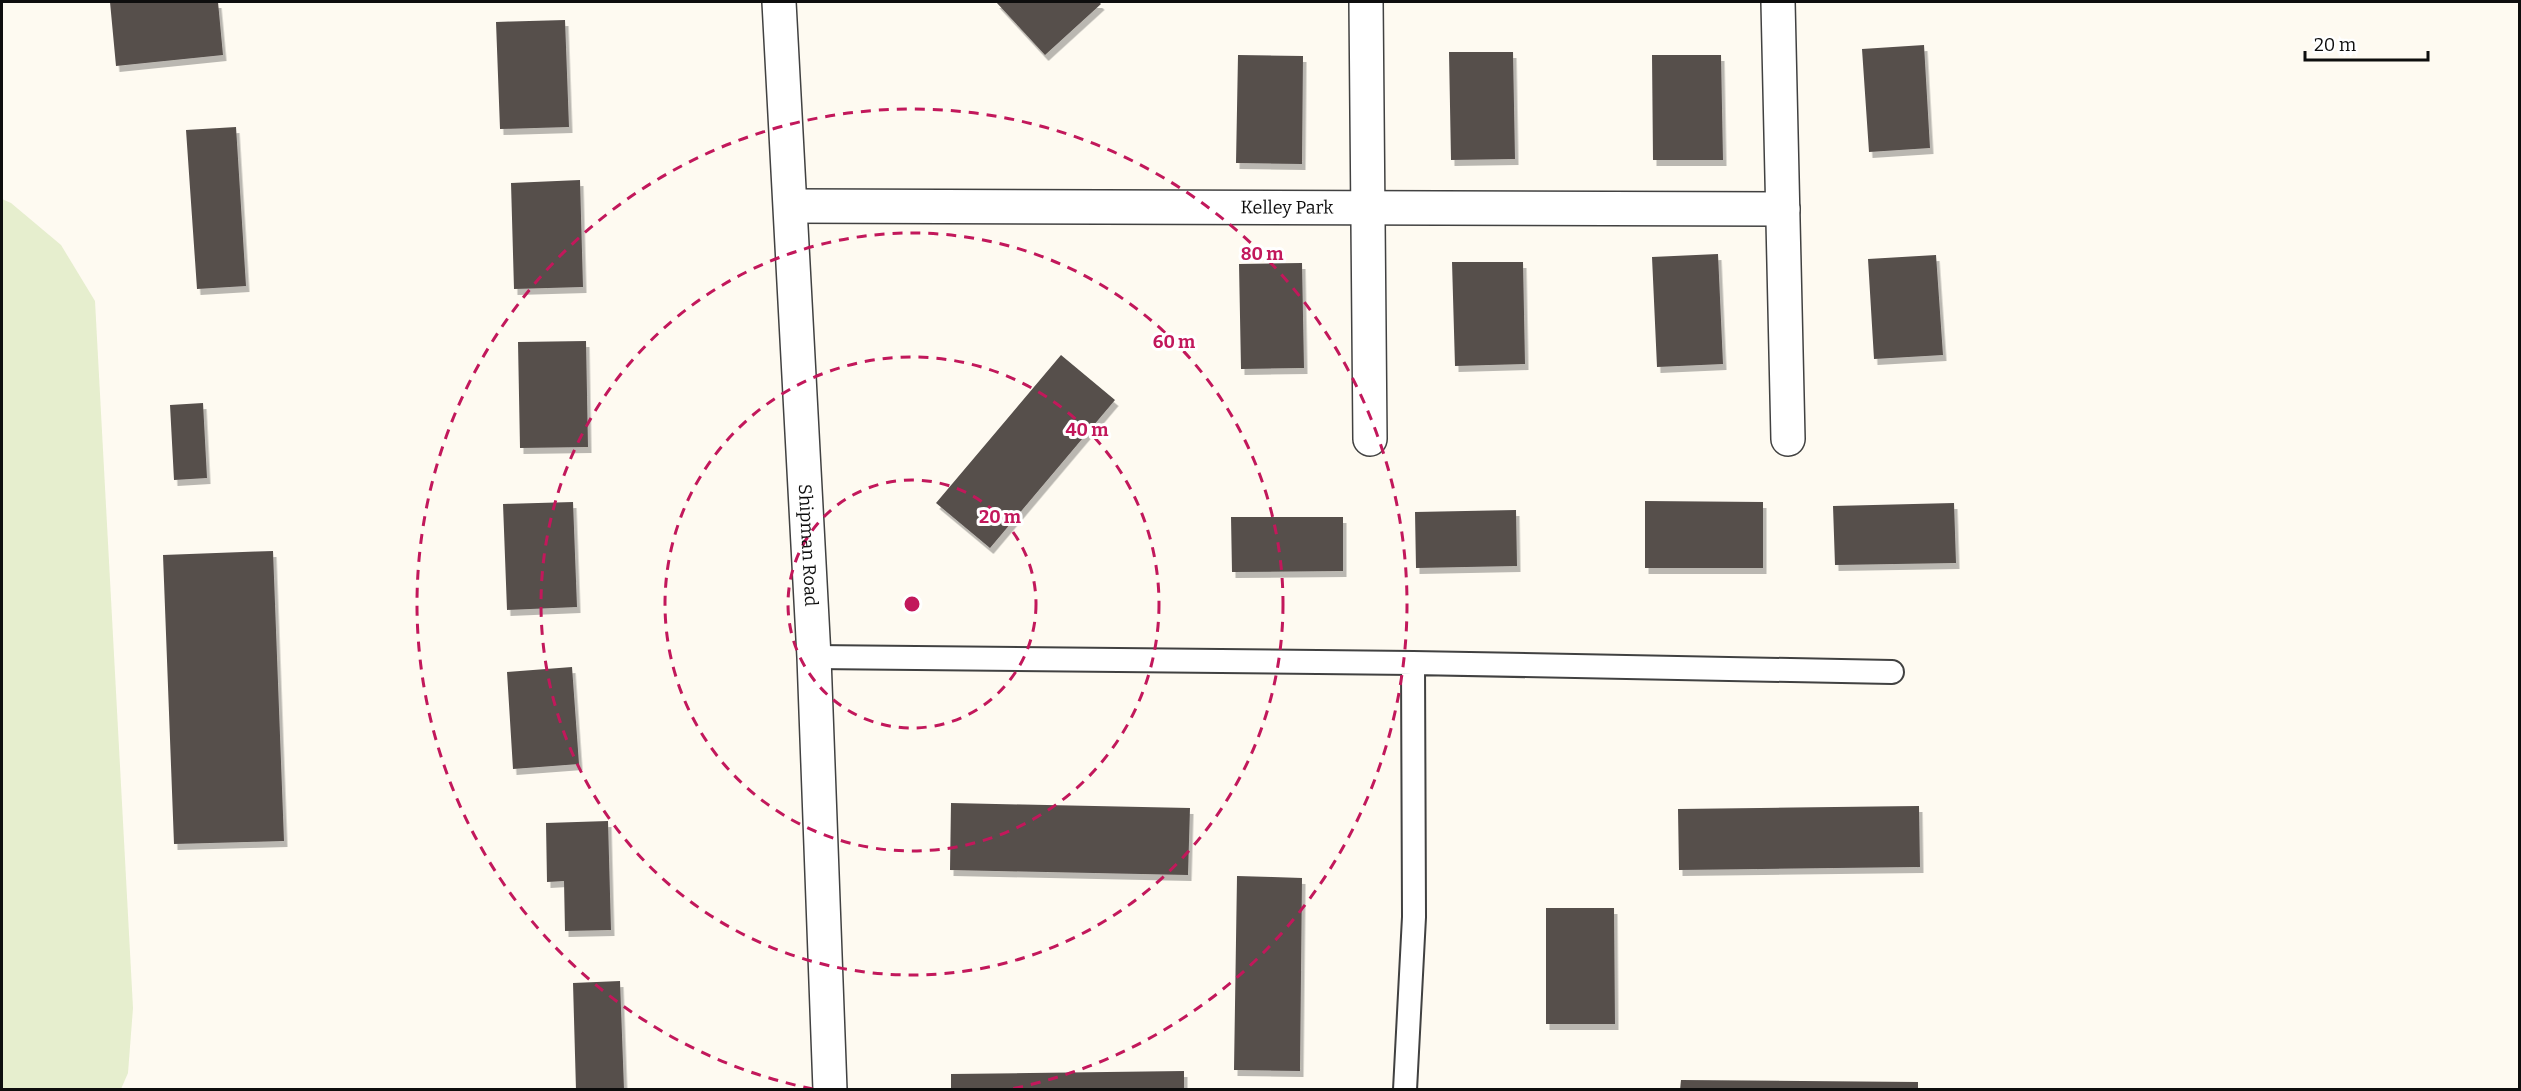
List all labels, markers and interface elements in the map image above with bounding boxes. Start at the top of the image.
scale bar [2305,24,2428,62]
text: 20 m [2314,34,2356,56]
street label: Kelley Park [1241,196,1334,219]
text: 80 m [1241,243,1283,265]
text: 60 m [1153,331,1195,353]
text: 40 m [1066,419,1108,441]
street label: Shipman Road [794,483,822,607]
text: 20 m [979,506,1021,528]
centre of rings [902,594,922,614]

